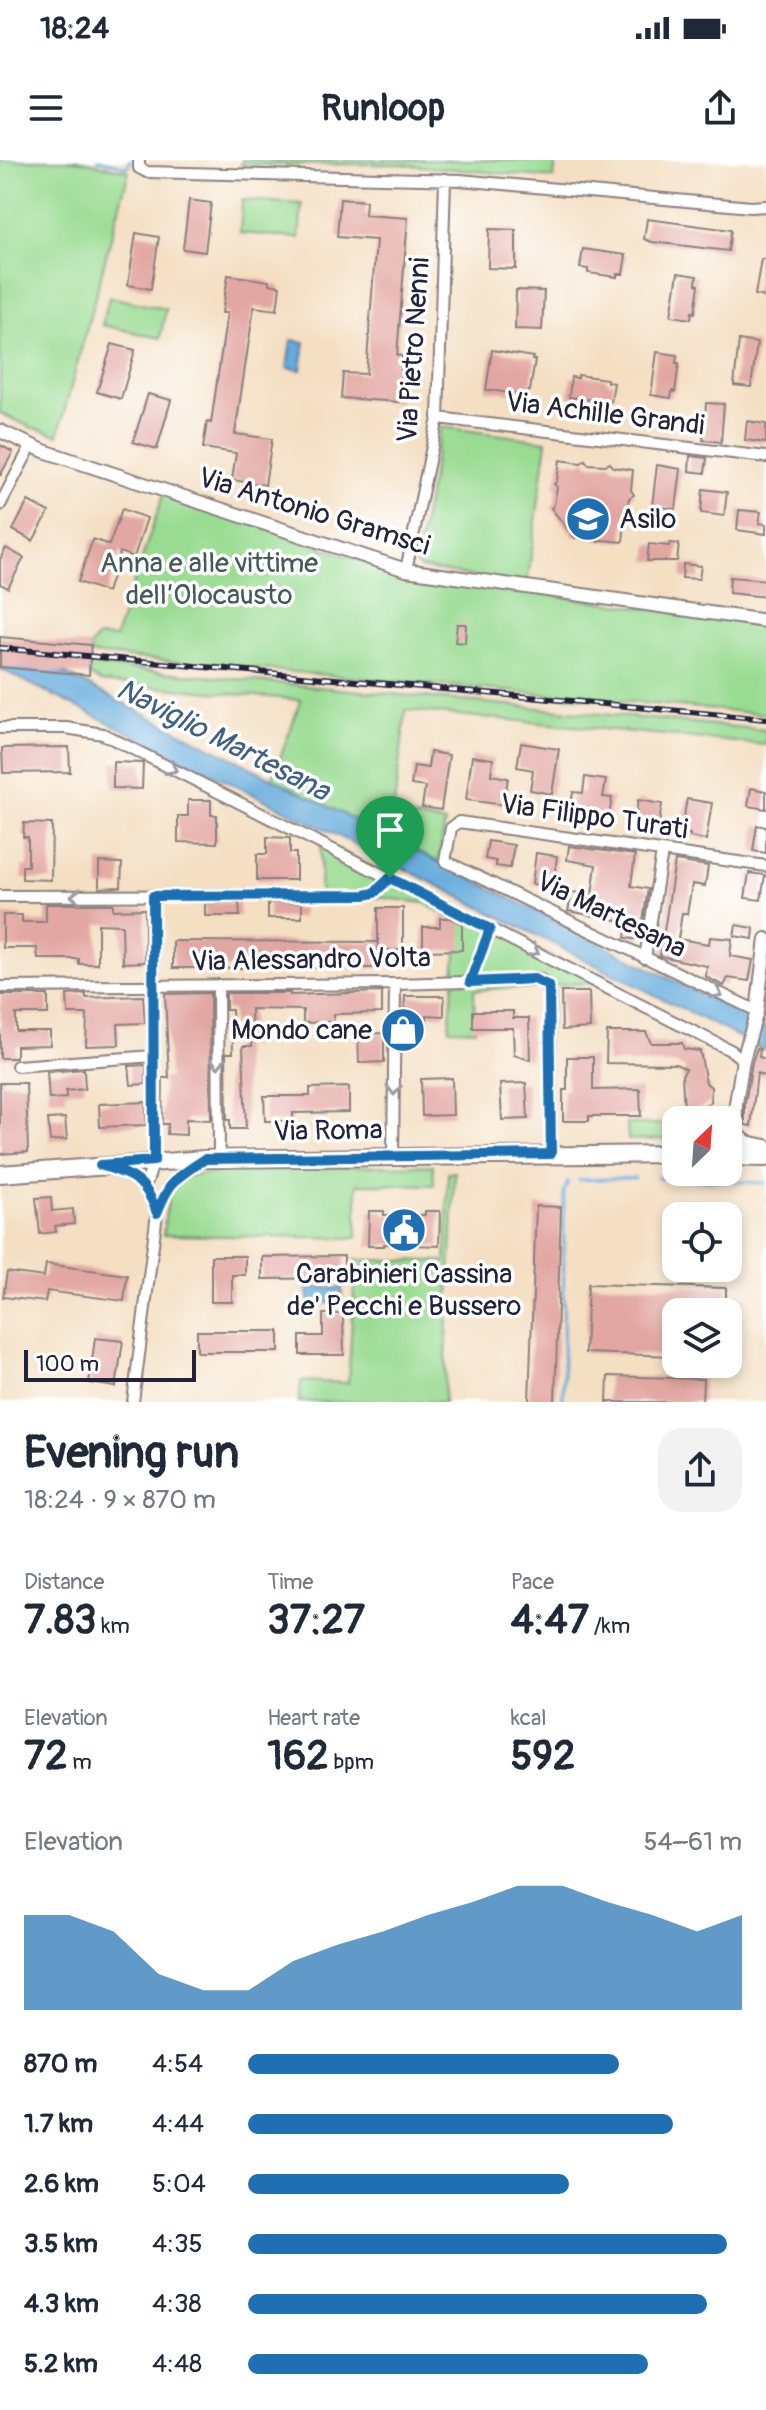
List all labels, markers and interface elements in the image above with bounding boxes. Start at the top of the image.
text: 18:24 [40,10,109,47]
icon: menu [24,86,68,130]
text: Runloop [321,86,445,131]
icon: share [698,86,742,130]
street label: Via Pietro Nenni [390,256,438,444]
street label: Via Achille Grandi [504,384,706,444]
street label: Via Antonio Gramsci [194,460,434,564]
school or university icon: Asilo [564,495,612,543]
place label: Asilo [619,502,676,537]
park label: Anna e alle vittime dell’Olocausto [100,546,318,613]
water label: Naviglio Martesana [110,670,337,810]
one-way arrow [164,759,179,775]
street label: Via Filippo Turati [498,787,690,847]
pin [356,796,424,878]
icon: arrive [368,808,412,852]
street label: Via Martesana [530,864,692,966]
one-way arrow [69,887,82,905]
street label: Via Alessandro Volta [191,940,431,980]
one-way arrow [526,942,541,957]
one-way arrow [708,983,723,999]
shop icon: Mondo cane [379,1006,427,1054]
place label: Mondo cane [231,1013,372,1048]
one-way arrow [209,1057,227,1070]
one-way arrow [386,1084,403,1097]
north arrow [662,1106,742,1186]
map controls [662,1106,742,1378]
street label: Via Roma [273,1113,383,1149]
button: locate [662,1202,742,1282]
public building icon: Carabinieri Cassina de' Pecchi e Bussero [380,1206,428,1254]
place label: Carabinieri Cassina de' Pecchi e Bussero [287,1257,521,1324]
button: layers [662,1298,742,1378]
scale bar [24,1346,196,1382]
text: 100 m [36,1350,99,1378]
text: Evening run [24,1426,239,1481]
button: share [658,1428,742,1512]
text: 18:24 · 9 × 870 m [24,1484,216,1516]
text: Distance [24,1568,104,1596]
text: Time [267,1568,313,1596]
text: Pace [511,1568,554,1596]
text: 7.83 [24,1596,96,1645]
text: 37:27 [267,1596,365,1645]
text: 4:47 [511,1596,589,1645]
text: km [96,1612,130,1640]
text: /km [589,1612,630,1640]
text: Elevation [24,1704,108,1732]
text: Heart rate [267,1704,360,1732]
text: kcal [511,1704,546,1732]
text: 72 [24,1732,68,1781]
text: 162 [267,1732,329,1781]
text: 592 [511,1732,575,1781]
text: m [68,1748,92,1776]
text: bpm [329,1748,374,1776]
text: Elevation [24,1826,123,1858]
text: 54–61 m [643,1826,742,1858]
text: 870 m [24,2048,97,2080]
text: 4:54 [152,2048,203,2080]
text: 1.7 km [24,2108,93,2140]
text: 4:44 [152,2108,204,2140]
text: 2.6 km [24,2168,99,2200]
text: 5:04 [152,2168,206,2200]
text: 3.5 km [24,2228,98,2260]
text: 4:35 [152,2228,203,2260]
text: 4.3 km [24,2288,99,2320]
text: 4:38 [152,2288,202,2320]
text: 5.2 km [24,2348,98,2380]
text: 4:48 [152,2348,202,2380]

